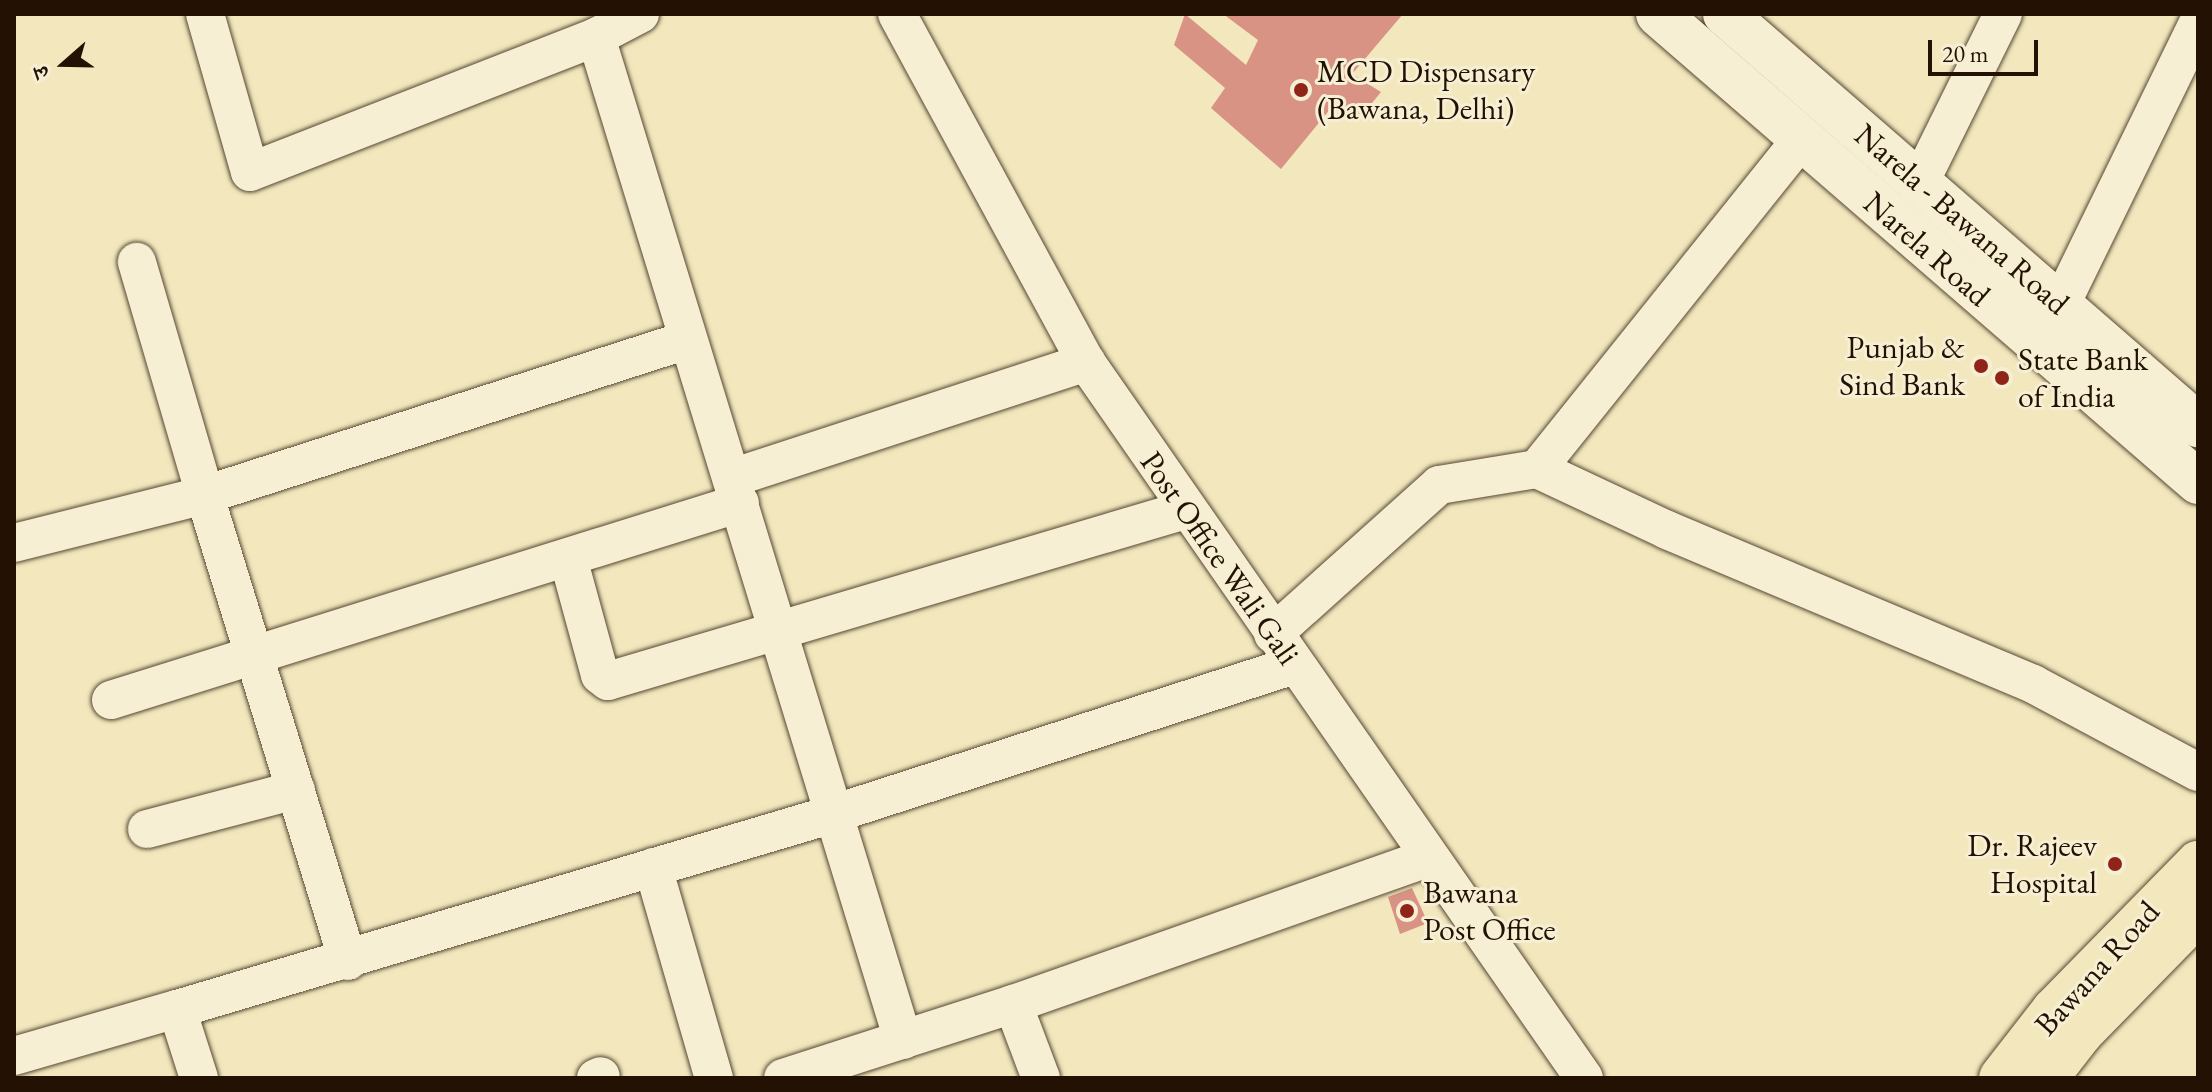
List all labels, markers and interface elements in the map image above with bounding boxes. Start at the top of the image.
north arrow [24,24,104,104]
scale bar [1932,24,2042,74]
text: 20 m [1942,38,1989,69]
place label: MCD Dispensary (Bawana, Delhi) [1317,53,1535,128]
text: उ [25,62,57,83]
marker: MCD Dispensary (Bawana, Delhi) [1292,81,1310,99]
street label: Narela - Bawana Road [1847,115,2077,323]
street label: Narela Road [1856,184,1998,314]
place label: Punjab & Sind Bank [1839,329,1965,404]
place label: State Bank of India [2018,341,2148,416]
marker: Punjab & Sind Bank [1972,357,1990,375]
marker: State Bank of India [1993,369,2011,387]
street label: Post Office Wali Gali [1132,444,1308,672]
place label: Dr. Rajeev Hospital [1967,827,2097,902]
marker: Dr. Rajeev Hospital [2104,853,2126,875]
place label: Bawana Post Office [1423,874,1556,949]
street label: Bawana Road [2026,893,2168,1043]
marker: Bawana Post Office [1398,902,1416,920]

